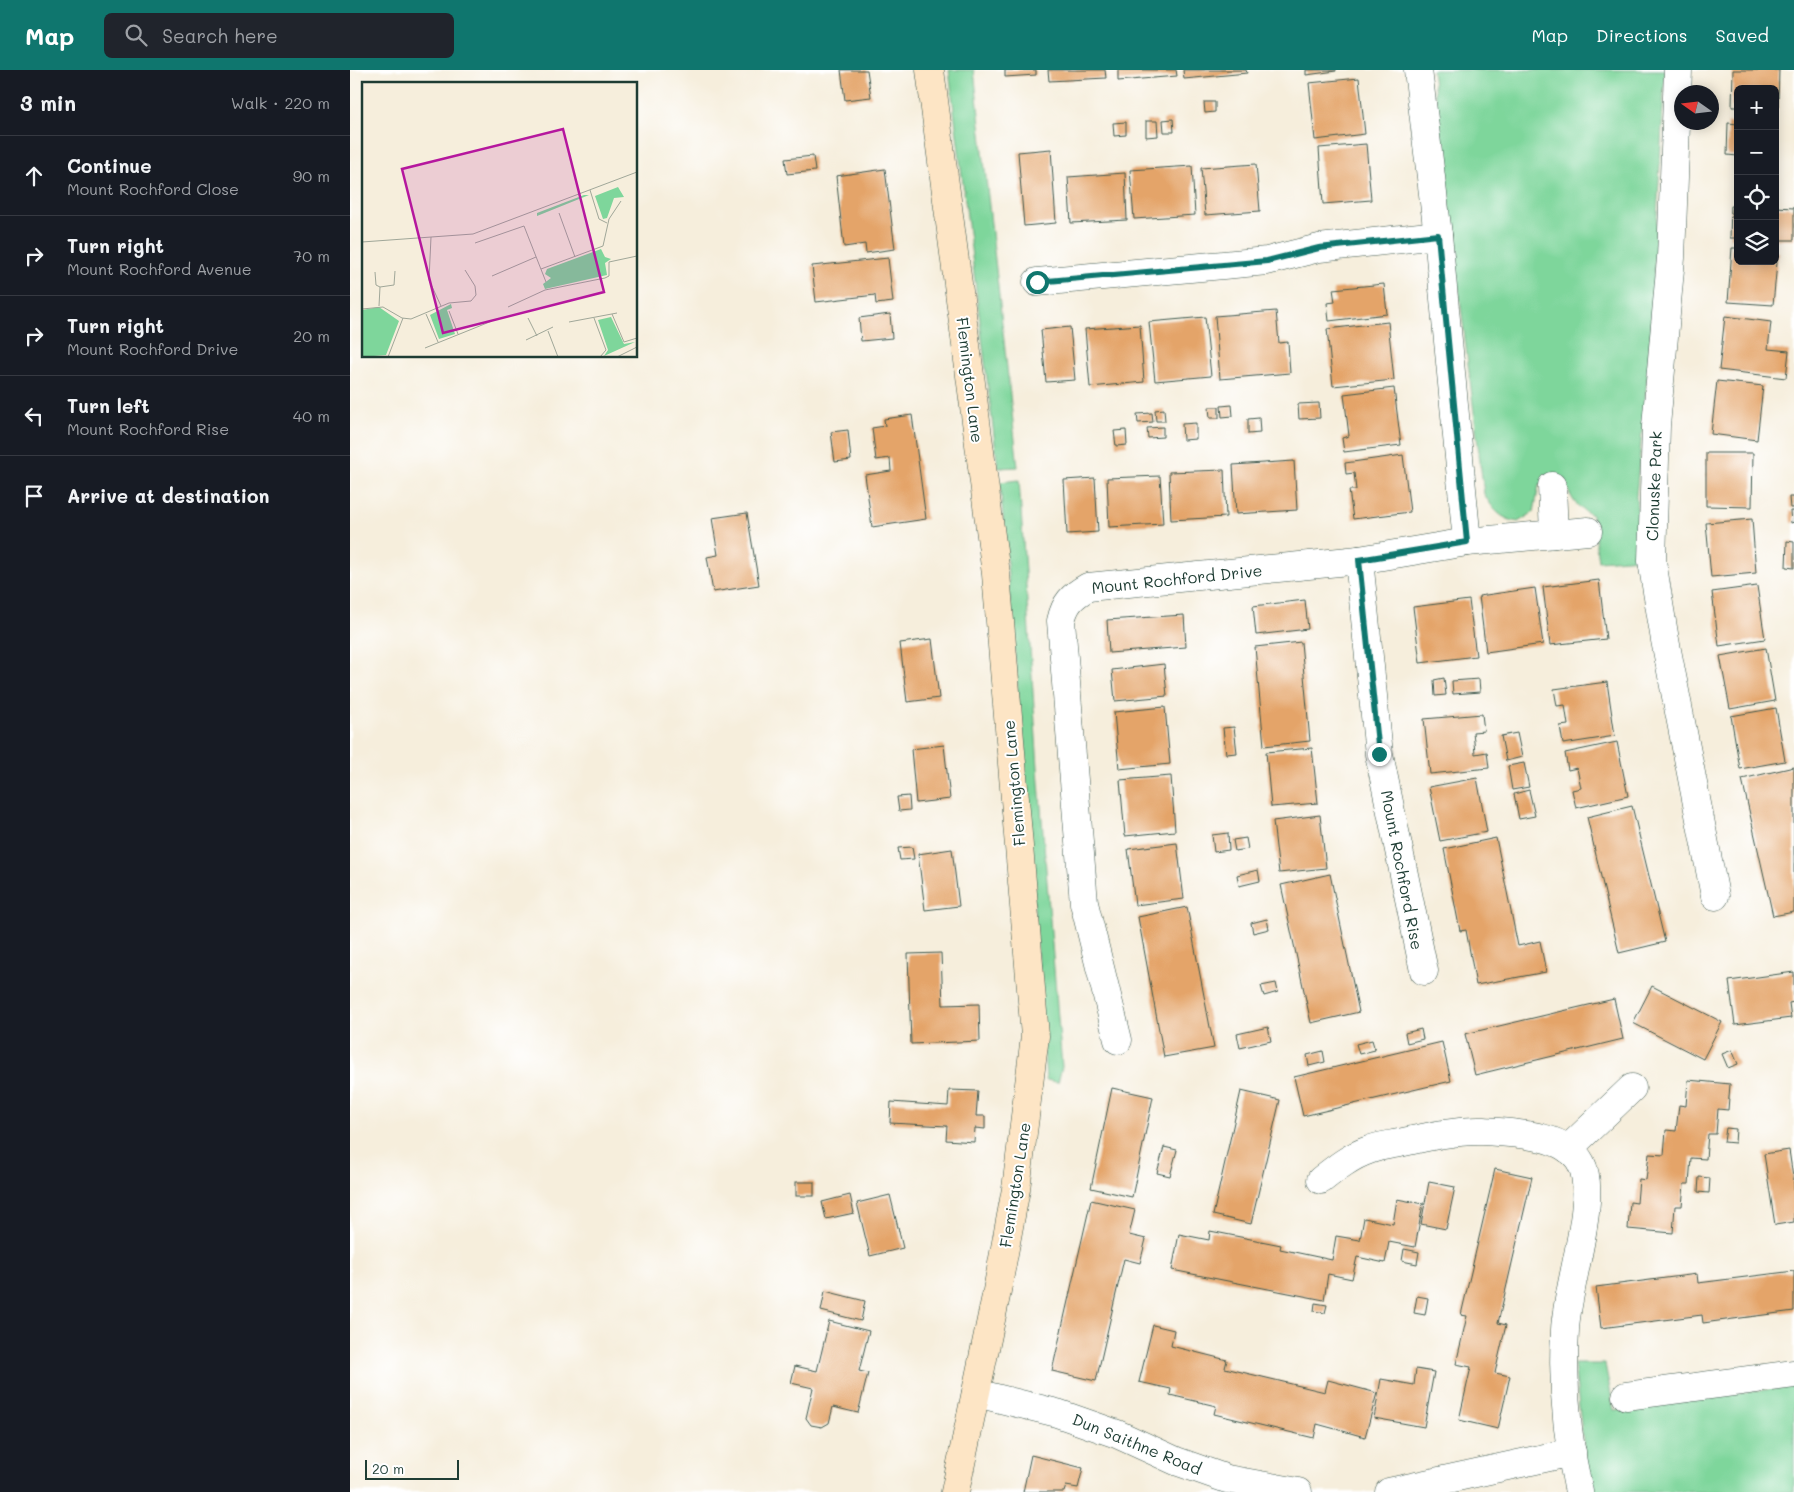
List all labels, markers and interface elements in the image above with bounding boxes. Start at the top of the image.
search box [104,13,454,58]
text: Map [25,20,74,51]
icon: search [122,21,150,49]
text: Search here [162,23,278,48]
text: Map [1531,23,1568,47]
text: Directions [1596,23,1688,47]
text: Saved [1716,23,1769,47]
inset map [362,82,638,358]
north arrow [1674,85,1719,130]
map controls [1734,85,1779,265]
button: + [1734,85,1779,130]
text: 3 min [20,89,76,116]
text: Walk · 220 m [231,92,330,113]
button: − [1734,130,1779,175]
text: Continue [67,153,152,178]
icon: ahead [20,162,48,190]
text: 90 m [293,165,330,186]
button: locate [1734,175,1779,220]
text: Mount Rochford Close [67,178,239,199]
button: layers [1734,220,1779,265]
text: Turn right [67,233,164,258]
icon: right [20,242,48,270]
text: 70 m [293,245,330,266]
text: Mount Rochford Avenue [67,258,252,279]
route start [1026,271,1049,294]
text: Turn right [67,313,164,338]
street label: Flemington Lane [952,316,989,444]
icon: right [20,322,48,350]
text: 20 m [293,325,330,346]
text: Mount Rochford Drive [67,338,239,359]
text: Turn left [67,393,150,418]
icon: left [20,402,48,430]
text: 40 m [293,405,330,426]
text: Mount Rochford Rise [67,418,229,439]
street label: Clonuske Park [1641,431,1666,541]
icon: arrive [20,482,48,510]
text: Arrive at destination [67,483,270,508]
street label: Mount Rochford Drive [1091,559,1263,598]
street label: Flemington Lane [998,719,1029,847]
route end [1368,743,1391,766]
street label: Mount Rochford Rise [1377,788,1428,951]
street label: Flemington Lane [994,1121,1035,1249]
street label: Dun Saithne Road [1070,1408,1205,1479]
scale bar [365,1457,459,1480]
text: 20 m [372,1459,404,1478]

